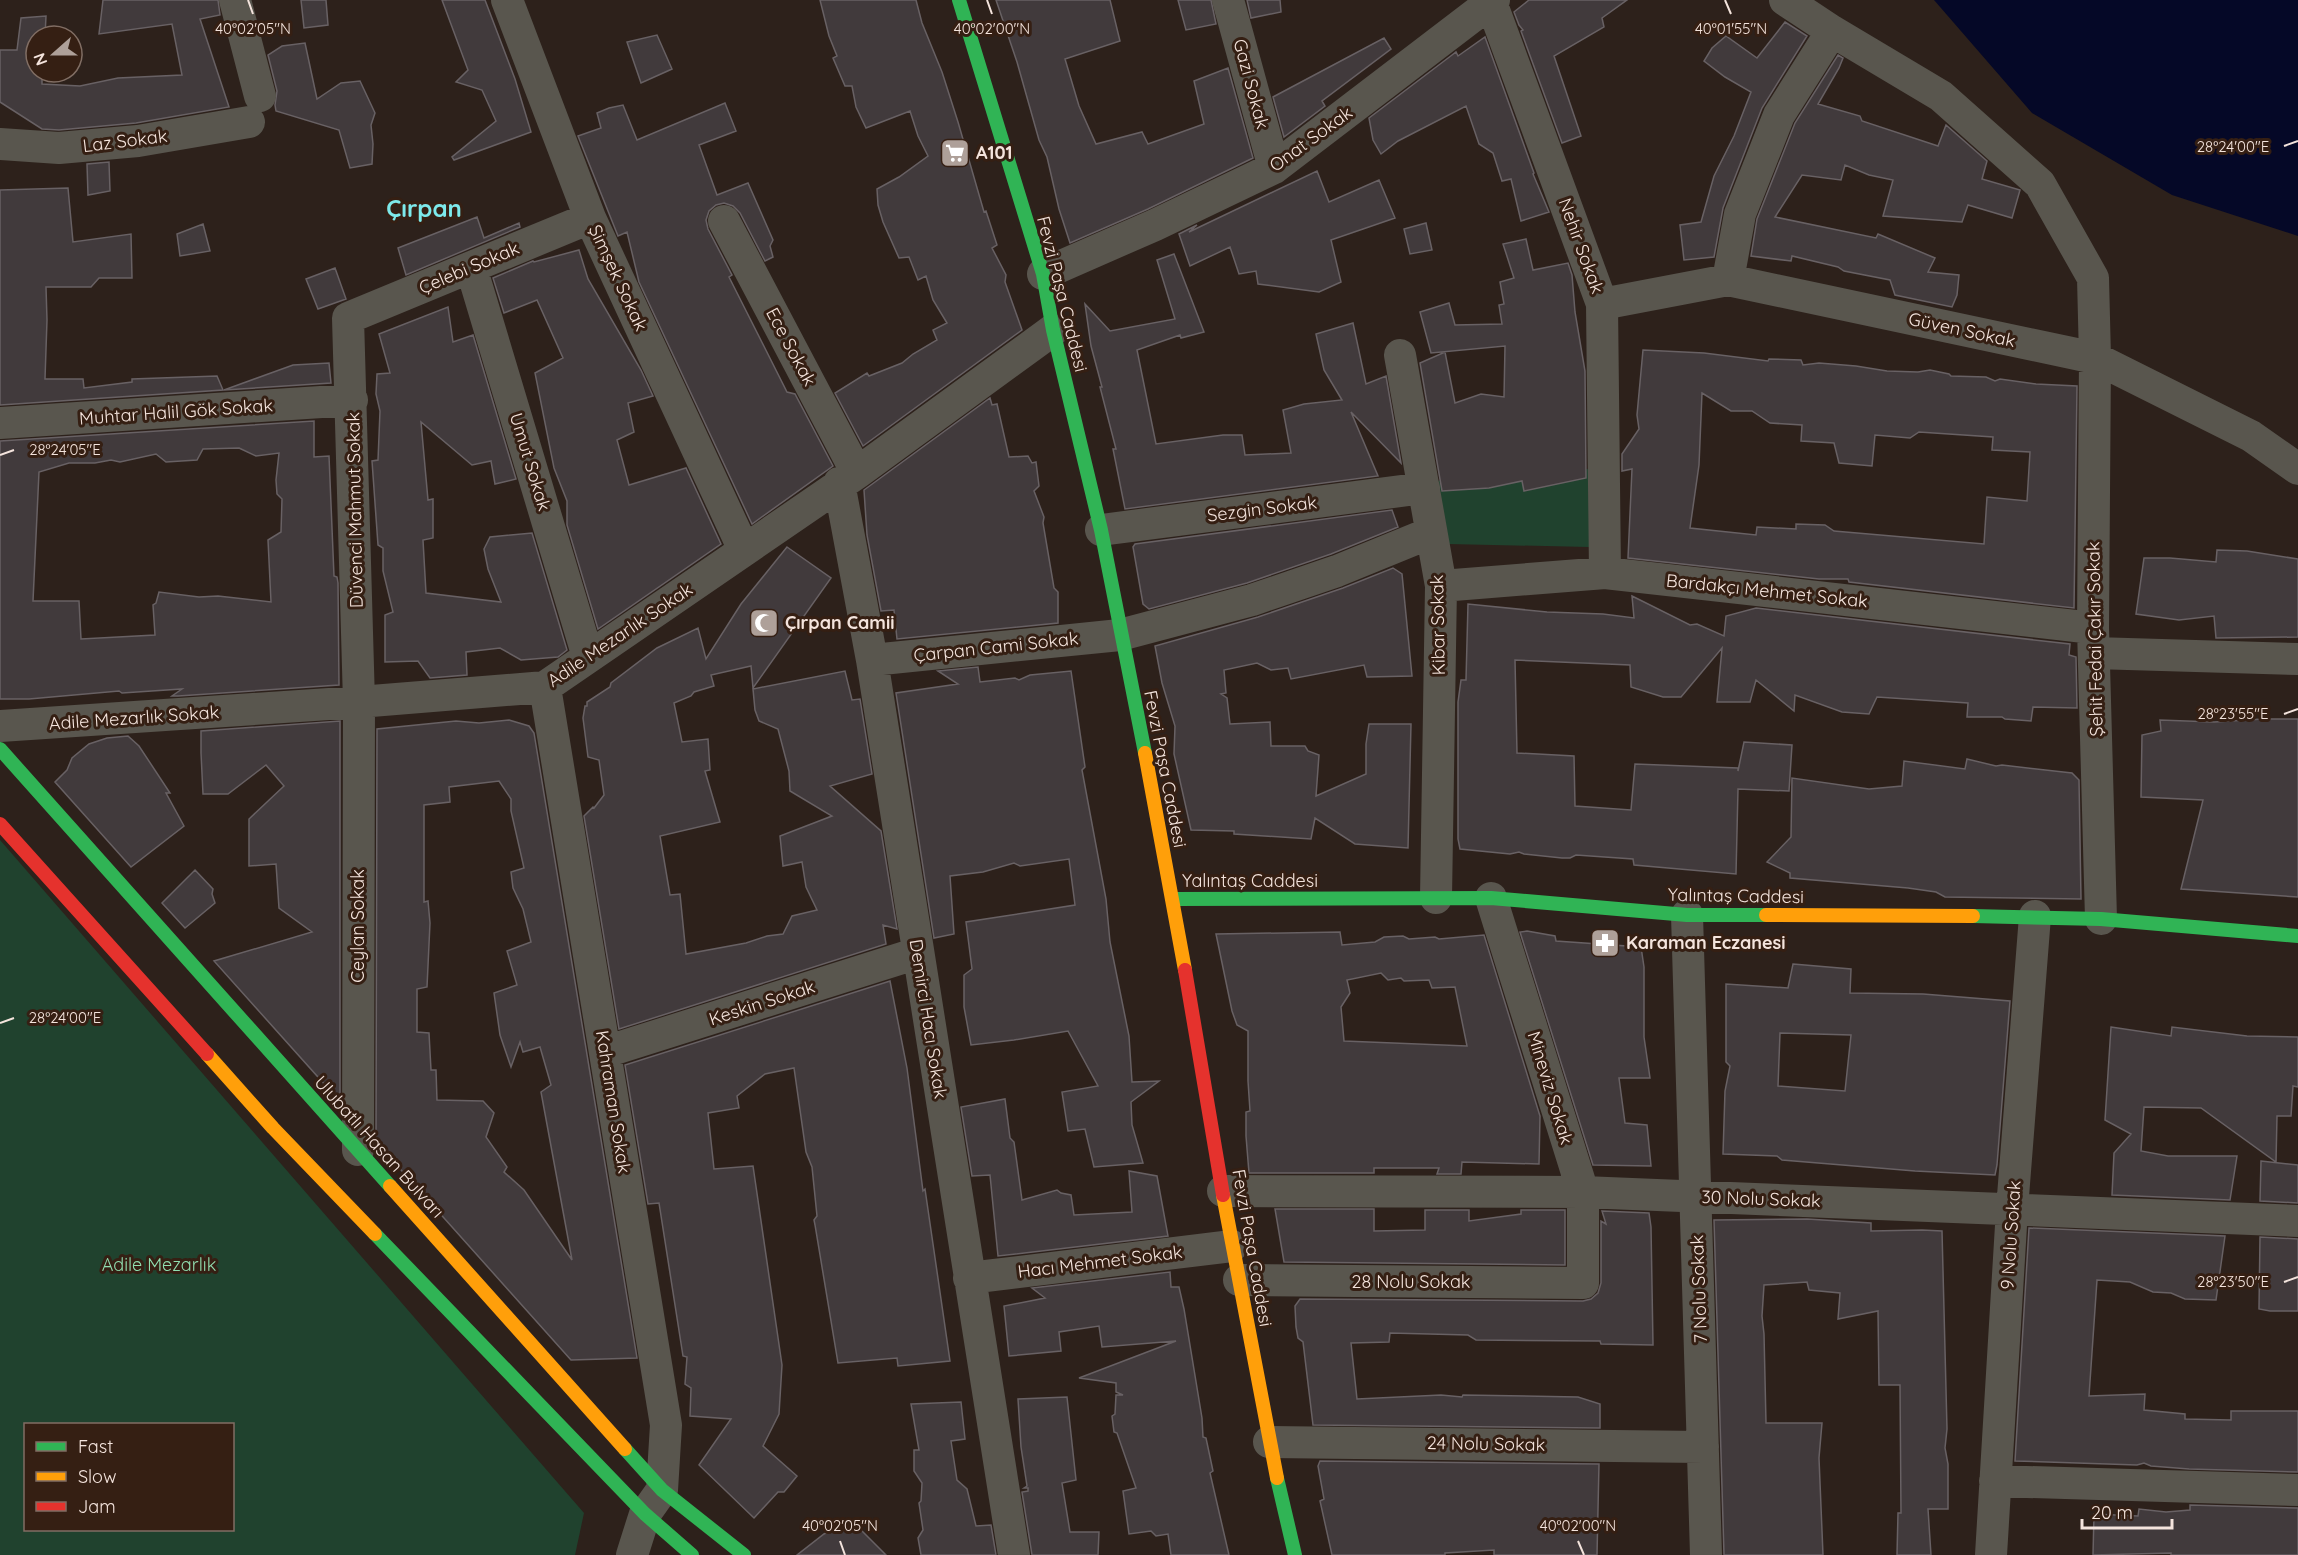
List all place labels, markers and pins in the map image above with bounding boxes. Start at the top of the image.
supermarket icon: A101 [939,137,971,169]
place label: A101 [976,141,1013,164]
mosque icon: Çırpan Camii [748,607,780,639]
place label: Çırpan Camii [785,611,894,634]
pharmacy icon: Karaman Eczanesi [1589,927,1621,959]
place label: Karaman Eczanesi [1626,931,1786,954]

